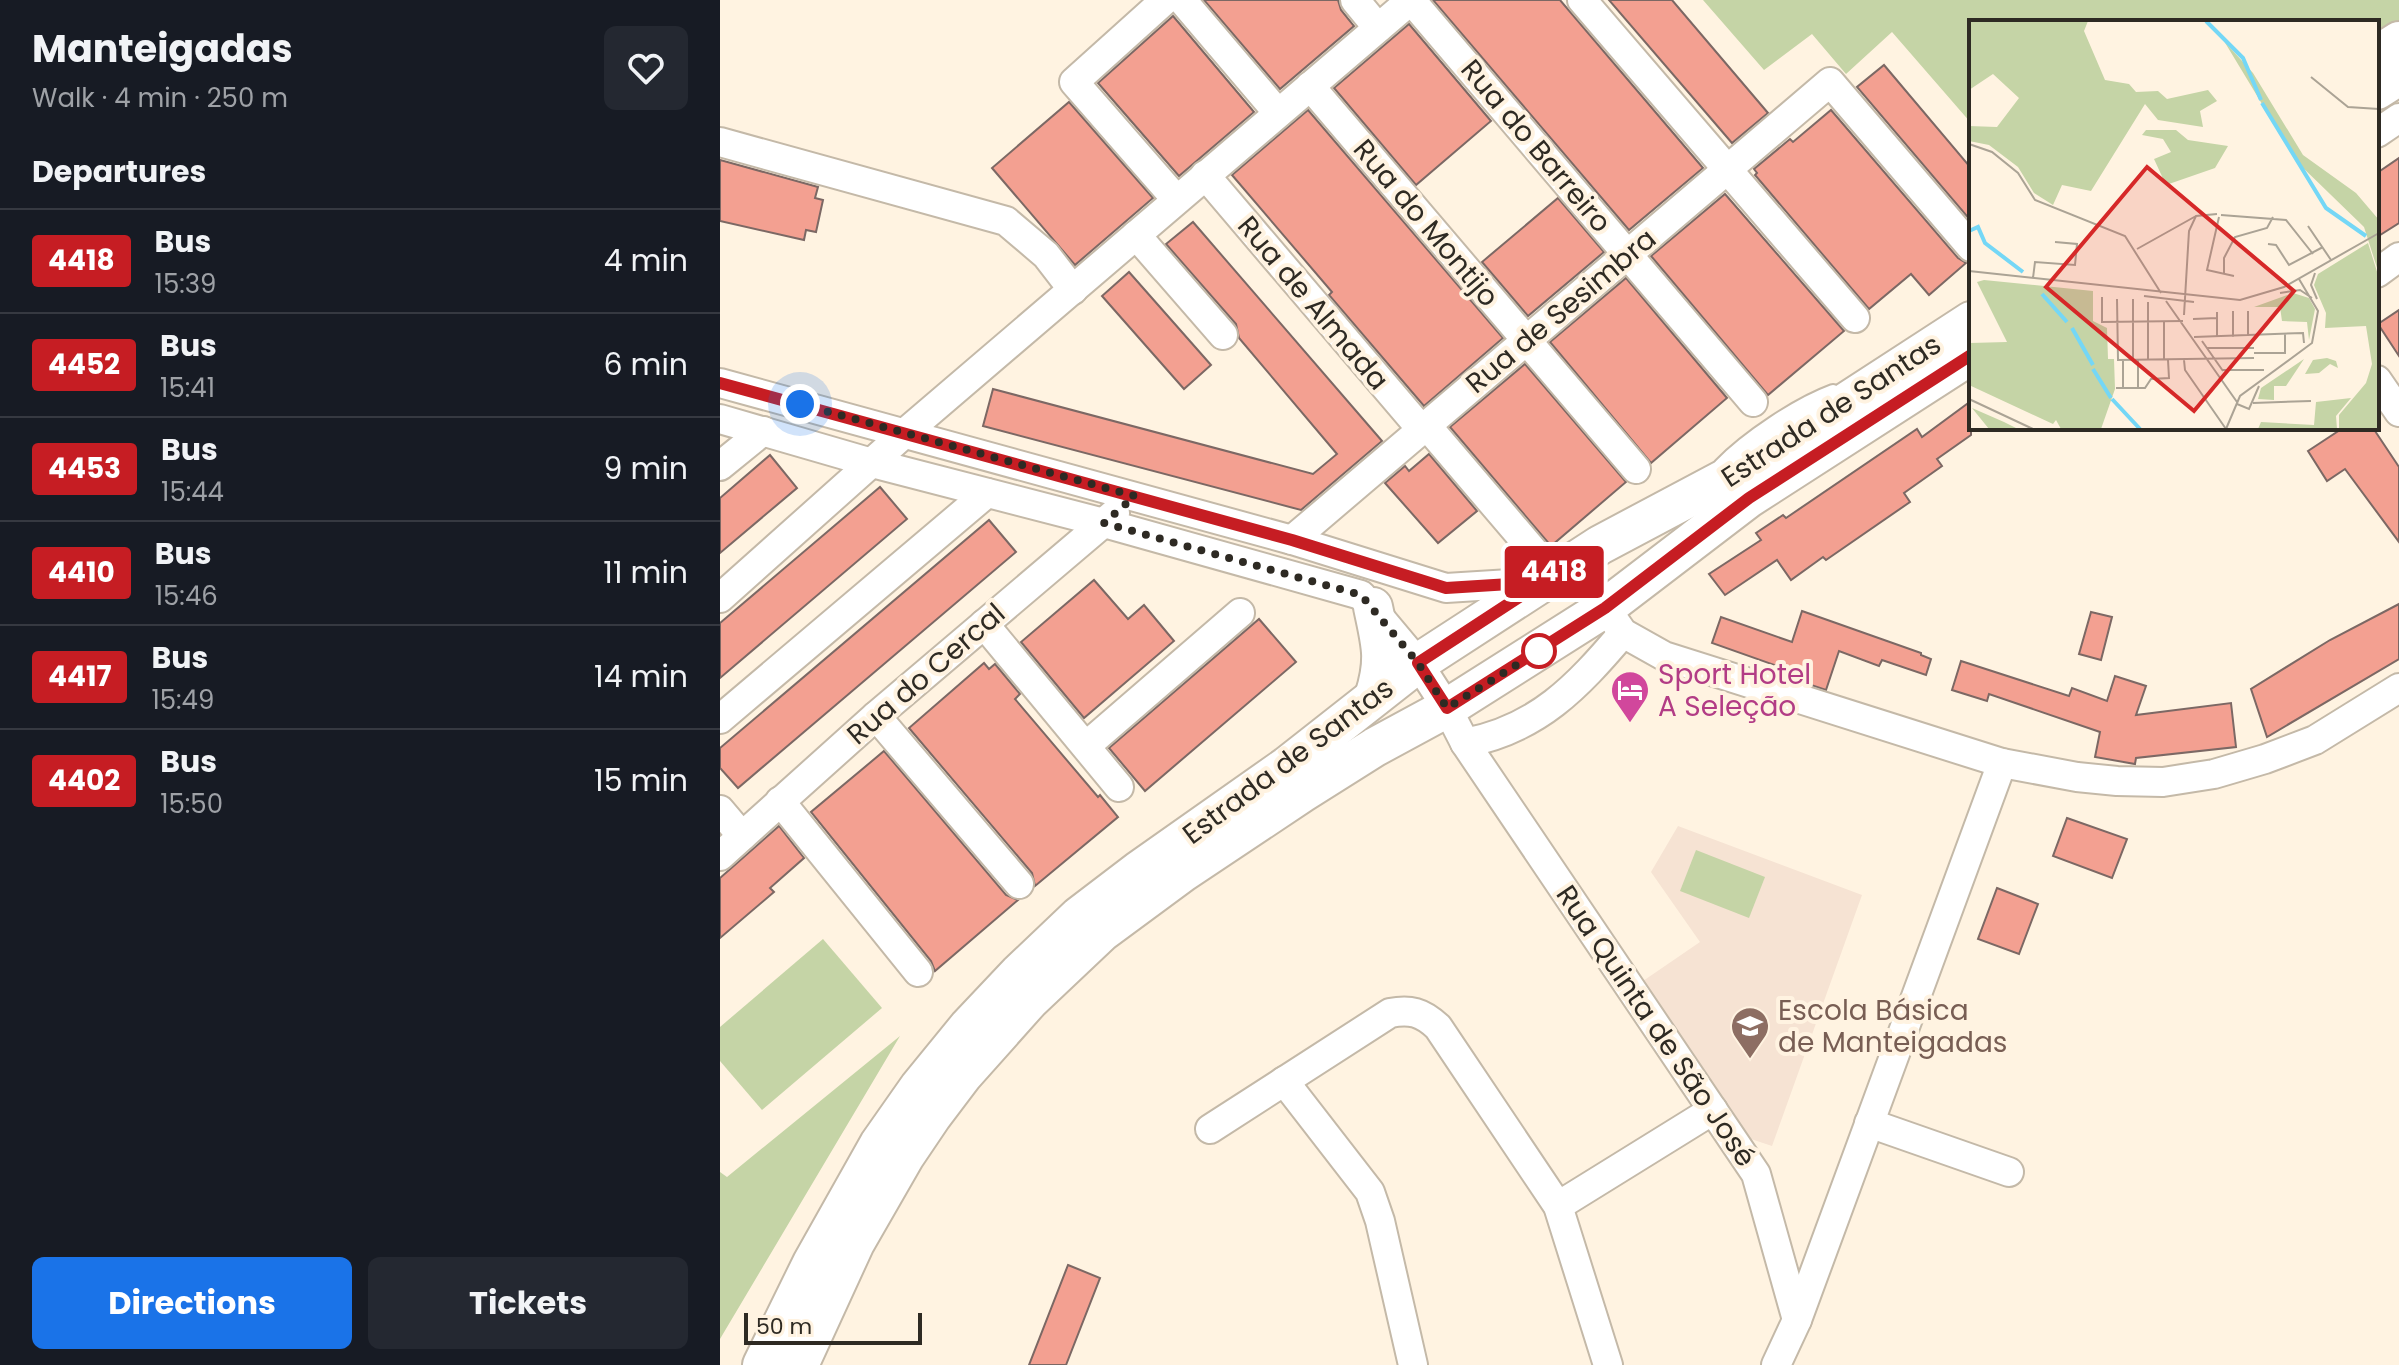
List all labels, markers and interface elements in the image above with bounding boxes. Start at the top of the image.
inset map [1969,20,2379,430]
text: Manteigadas [32,22,293,75]
button: heart [604,26,688,110]
street label: Rua do Barreiro [1452,51,1620,241]
text: Walk · 4 min · 250 m [32,80,288,116]
street label: Rua do Montijo [1344,131,1508,315]
text: Departures [32,150,206,193]
street label: Rua de Almada [1228,208,1398,398]
text: Bus [155,220,211,263]
street label: Rua de Sesimbra [1457,220,1665,402]
text: 4 min [604,239,688,282]
text: 4418 [48,241,115,280]
text: 15:39 [155,266,216,302]
text: Bus [160,324,217,367]
street label: Estrada de Santas [1714,325,1948,497]
text: 6 min [603,343,688,386]
text: 4452 [48,345,120,384]
text: 15:41 [160,370,215,406]
your location [780,384,820,424]
text: Bus [161,428,218,471]
text: 9 min [604,447,688,490]
text: 4453 [48,449,121,488]
text: 15:44 [161,474,224,510]
text: Bus [155,532,211,575]
line badge: 4418 [1498,546,1610,598]
text: 11 min [603,551,688,594]
text: 4418 [1521,552,1587,591]
text: 4410 [48,553,115,592]
text: 15:46 [155,578,218,614]
street label: Rua do Cercal [839,594,1013,754]
unlabelled marker [1522,634,1556,668]
text: Bus [151,636,208,679]
text: 14 min [594,655,688,698]
place label: Sport Hotel A Seleção [1658,655,1811,726]
text: 4417 [48,657,111,696]
street label: Estrada de Santas [1175,669,1401,853]
hotel icon: Sport Hotel A Seleção [1609,669,1651,724]
text: 15:49 [151,682,214,718]
text: Bus [160,740,217,783]
text: 15 min [594,759,688,802]
text: 4402 [48,761,120,800]
text: 15:50 [160,786,223,822]
street label: Rua Quinta de São José [1547,877,1765,1175]
place label: Escola Básica de Manteigadas [1778,991,2008,1062]
school or university icon: Escola Básica de Manteigadas [1729,1005,1771,1060]
button: Directions [32,1257,352,1349]
button: Tickets [368,1257,688,1349]
scale bar [744,1309,922,1345]
text: 50 m [756,1311,812,1342]

